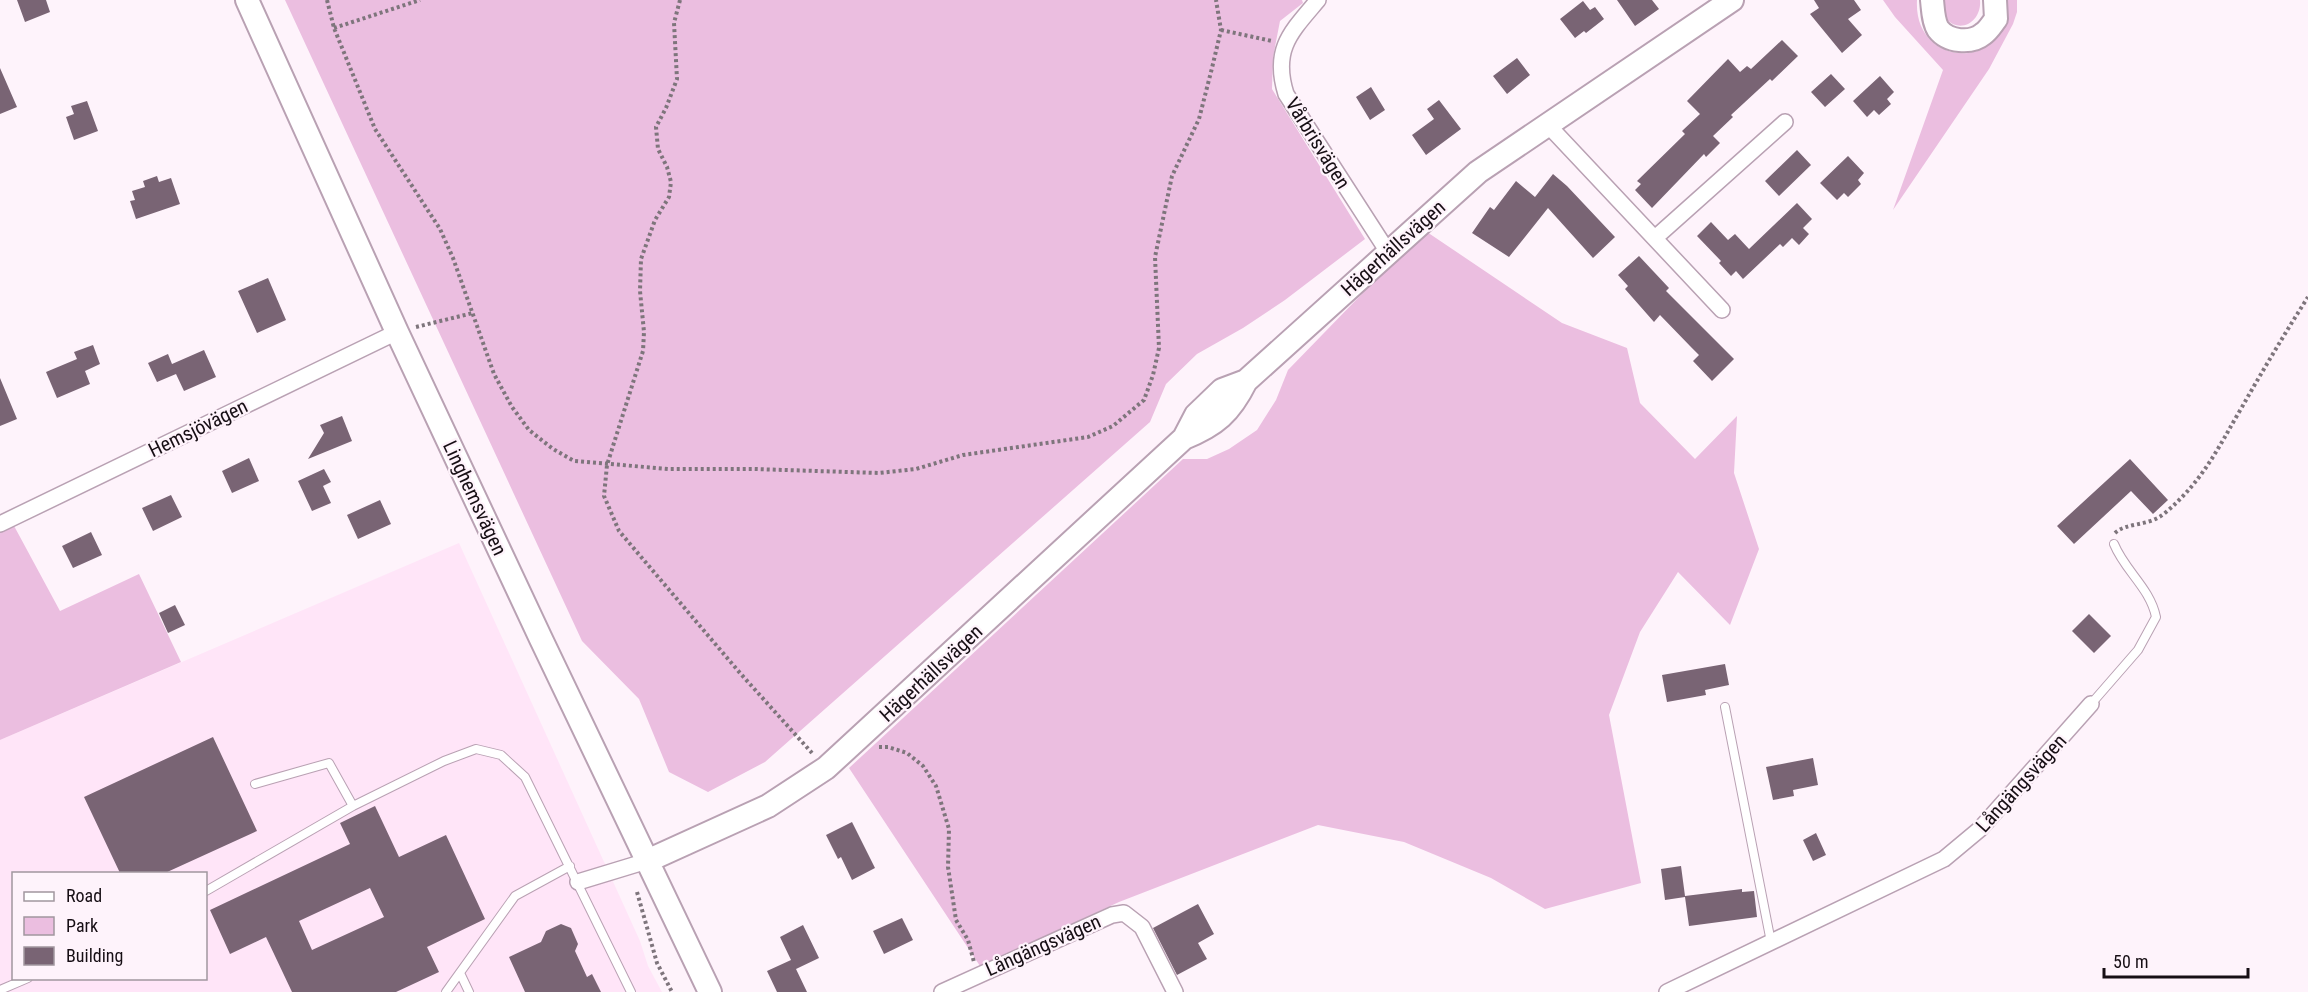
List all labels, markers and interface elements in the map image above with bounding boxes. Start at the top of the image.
street label: Vårbrisvägen [1281,93,1355,193]
street label: Hägerhällsvägen [1336,195,1450,301]
street label: Hemsjövägen [145,394,251,462]
street label: Linghemsvägen [438,437,512,559]
street label: Hägerhällsvägen [875,619,987,727]
street label: Långängsvägen [1971,729,2071,837]
legend [12,872,207,980]
text: Road [66,885,102,906]
street label: Långängsvägen [982,909,1104,981]
text: Park [66,915,98,936]
scale bar [2104,941,2248,979]
text: Building [66,945,123,966]
text: 50 m [2113,951,2148,972]

